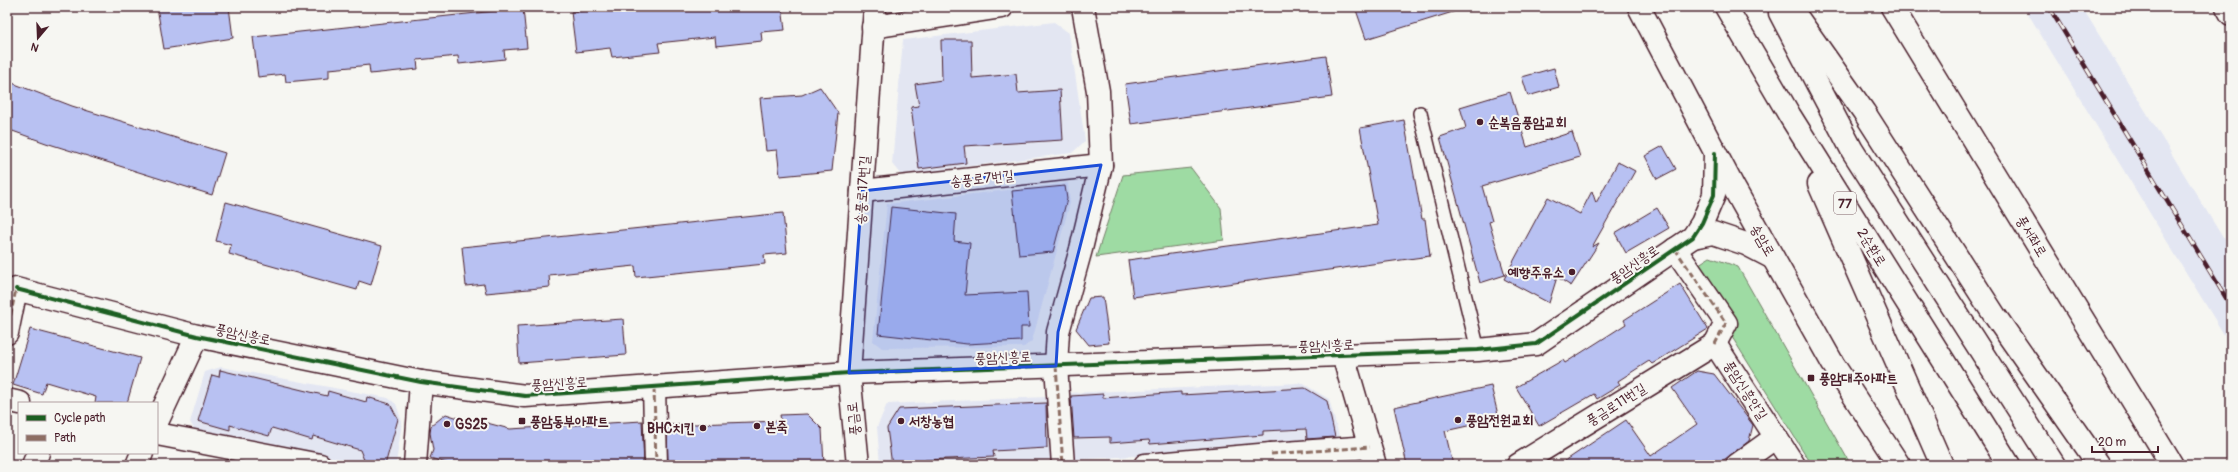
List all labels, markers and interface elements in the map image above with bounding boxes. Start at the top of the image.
north arrow [18,18,58,58]
text: N [29,39,41,54]
place label: 순복음풍암교회 [1488,114,1567,131]
marker: 순복음풍암교회 [1475,117,1485,127]
street label: 송풍로17번길 [852,154,873,225]
street label: 송풍로7번길 [949,167,1015,190]
road number: 77 [1834,192,1856,214]
street label: 풍서좌로 [2013,213,2050,260]
street label: 송암로 [1747,221,1778,259]
street label: 2순환로 [1853,225,1890,269]
street label: 풍암신흥로 [1606,241,1662,288]
place label: 예향주유소 [1508,264,1564,281]
marker: 예향주유소 [1567,267,1577,277]
street label: 풍암신흥로 [214,320,272,349]
street label: 풍암신흥로 [1298,336,1354,355]
street label: 풍암신흥로 [975,348,1031,367]
street label: 풍암신흥안길 [1720,357,1772,424]
place label: 풍암대주아파트 [1819,370,1898,387]
marker: 풍암대주아파트 [1806,373,1816,383]
street label: 풍암신흥로 [530,374,588,393]
street label: 풍금로11번길 [1583,379,1650,429]
street label: 풍금로 [843,401,864,437]
legend [18,402,158,454]
text: Cycle path [54,411,106,426]
place label: 풍암전원교회 [1466,412,1534,429]
place label: 풍암동부아파트 [530,413,609,430]
place label: 서창농협 [909,413,954,430]
marker: 풍암전원교회 [1453,415,1463,425]
place label: GS25 [455,416,488,433]
marker: 풍암동부아파트 [517,416,527,426]
marker: 서창농협 [896,416,906,426]
place label: 본죽 [765,418,788,435]
marker: GS25 [442,419,452,429]
place label: BHC치킨 [647,420,695,437]
marker: 본죽 [752,421,762,431]
marker: BHC치킨 [698,423,708,433]
scale bar [2092,428,2158,454]
text: Path [54,431,76,446]
text: 20 m [2098,435,2127,450]

